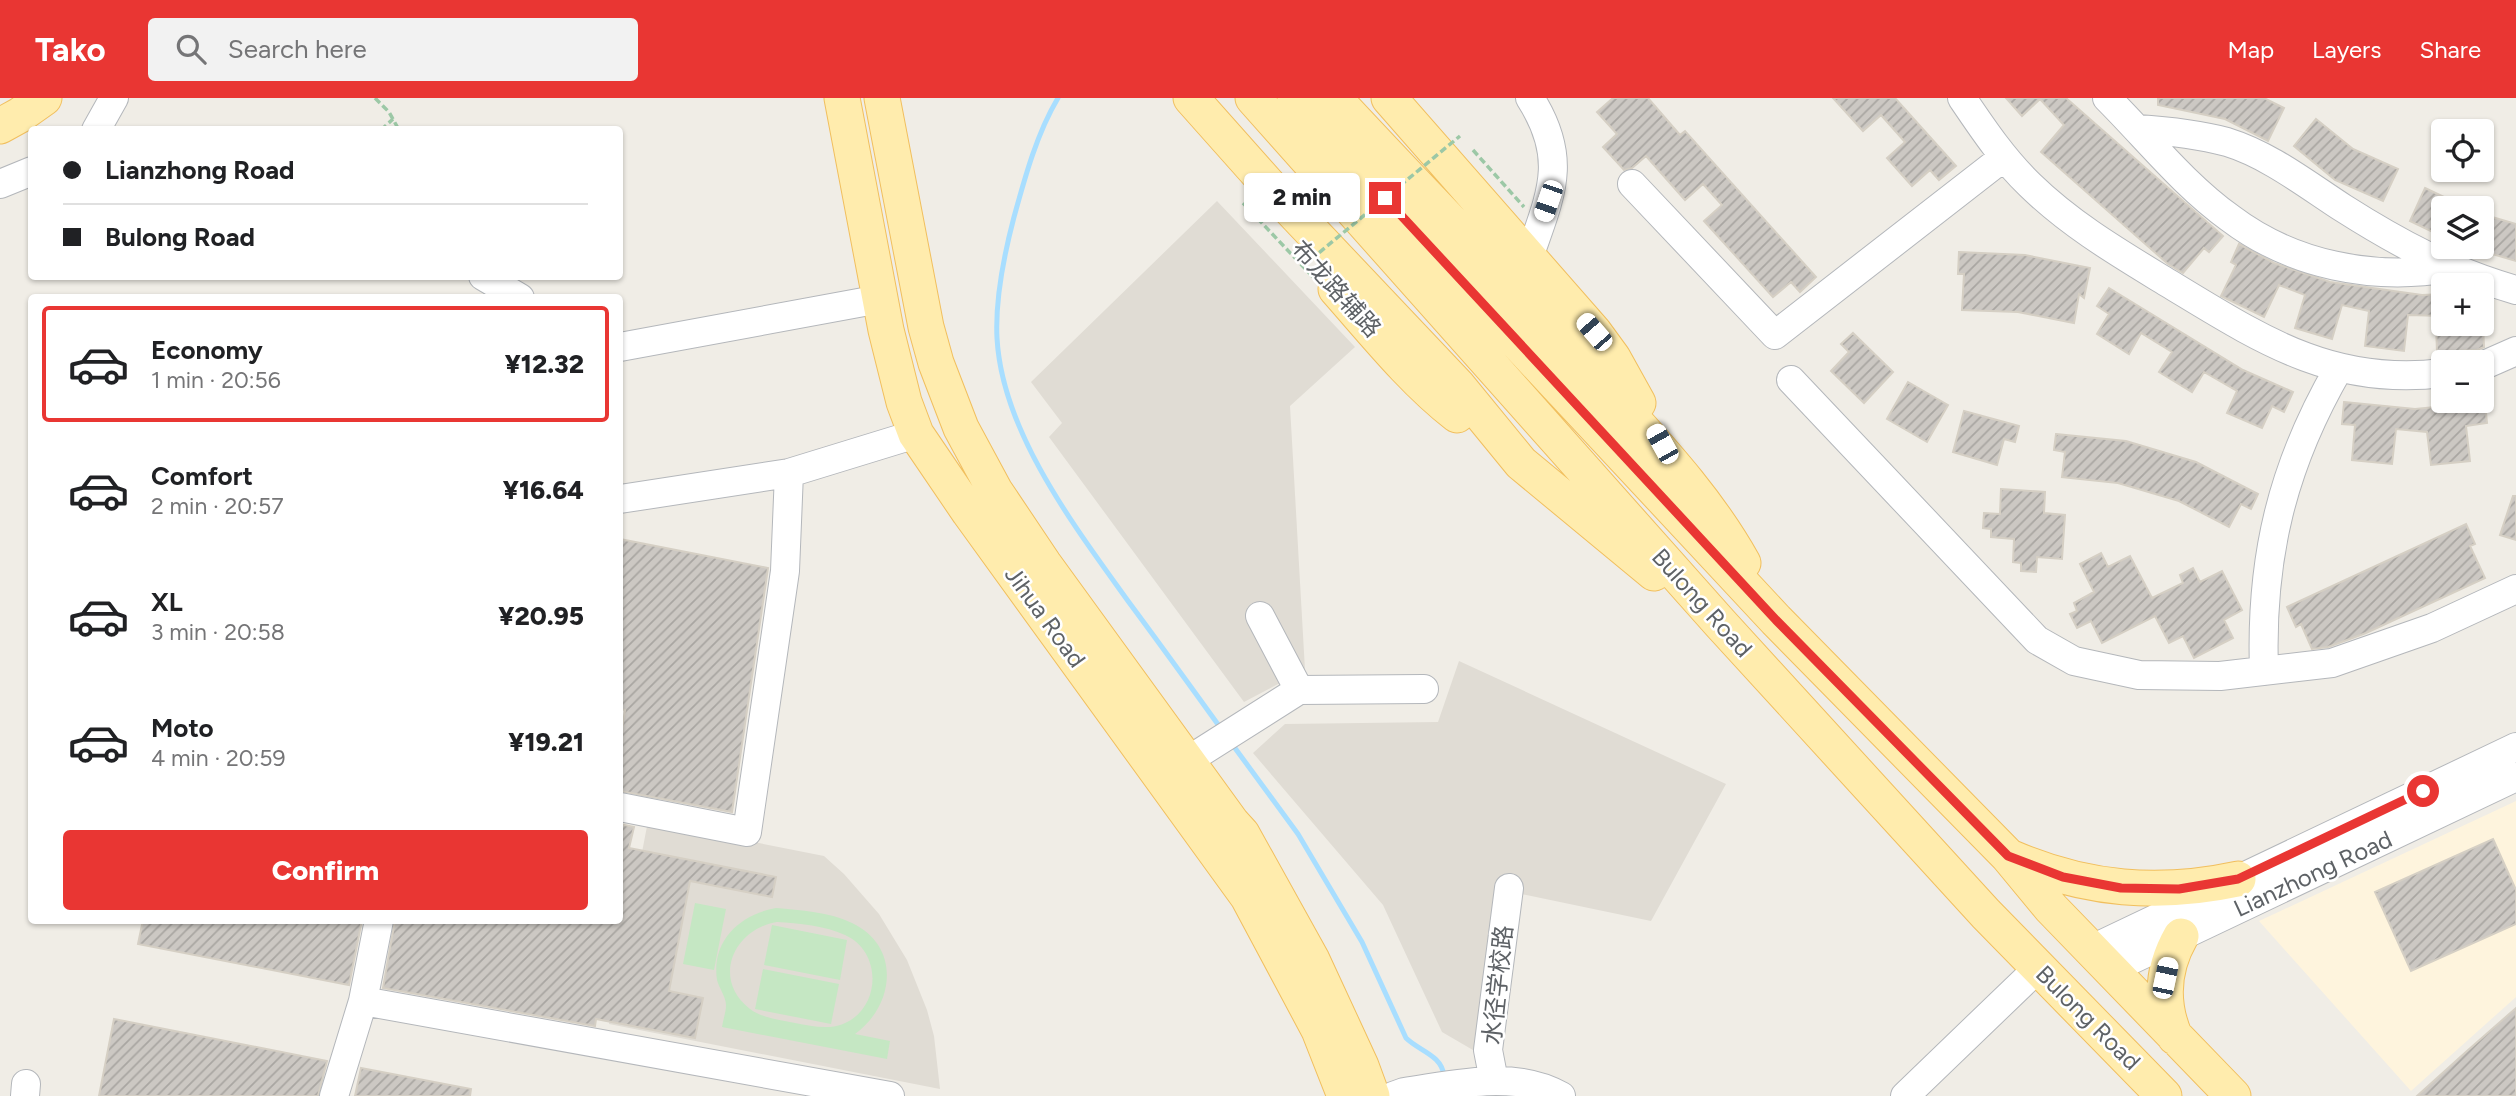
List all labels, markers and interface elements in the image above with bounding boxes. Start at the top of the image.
search box [148,18,638,81]
text: Tako [35,30,106,69]
icon: search [172,30,210,68]
text: Search here [228,33,367,65]
text: Map [2227,35,2274,64]
text: Layers [2312,35,2381,64]
text: Share [2419,35,2481,64]
map controls [2431,119,2494,413]
button: locate [2431,119,2494,182]
text: Lianzhong Road [105,154,295,186]
callout: 2 min [1245,174,1360,222]
car [1532,178,1565,224]
route end [1369,182,1401,214]
text: 2 min [1273,183,1331,211]
button: layers [2431,196,2494,259]
text: Bulong Road [105,221,255,253]
street label: 布龙路辅路 [1285,234,1387,343]
button: + [2431,273,2494,336]
car [1573,309,1616,355]
icon: car [67,333,130,396]
text: Economy [151,334,263,366]
text: ¥12.32 [505,348,584,380]
button: − [2431,350,2494,413]
text: 1 min · 20:56 [151,366,281,394]
car [1643,421,1682,467]
icon: car [67,459,130,522]
text: Comfort [151,460,253,492]
text: ¥16.64 [503,474,584,506]
text: 2 min · 20:57 [151,492,283,520]
street label: Bulong Road [1646,542,1759,663]
street label: Jihua Road [999,560,1092,673]
icon: car [67,585,130,648]
text: XL [151,586,183,618]
text: ¥20.95 [498,600,584,632]
text: 3 min · 20:58 [151,618,285,646]
icon: car [67,711,130,774]
text: Moto [151,712,214,744]
text: ¥19.21 [508,726,584,758]
text: 4 min · 20:59 [151,744,286,772]
route start [2407,775,2439,807]
street label: Lianzhong Road [2229,824,2397,923]
button: Confirm [63,830,588,910]
street label: 水径学校路 [1477,924,1518,1046]
car [2151,955,2180,1001]
street label: Bulong Road [2030,959,2147,1076]

